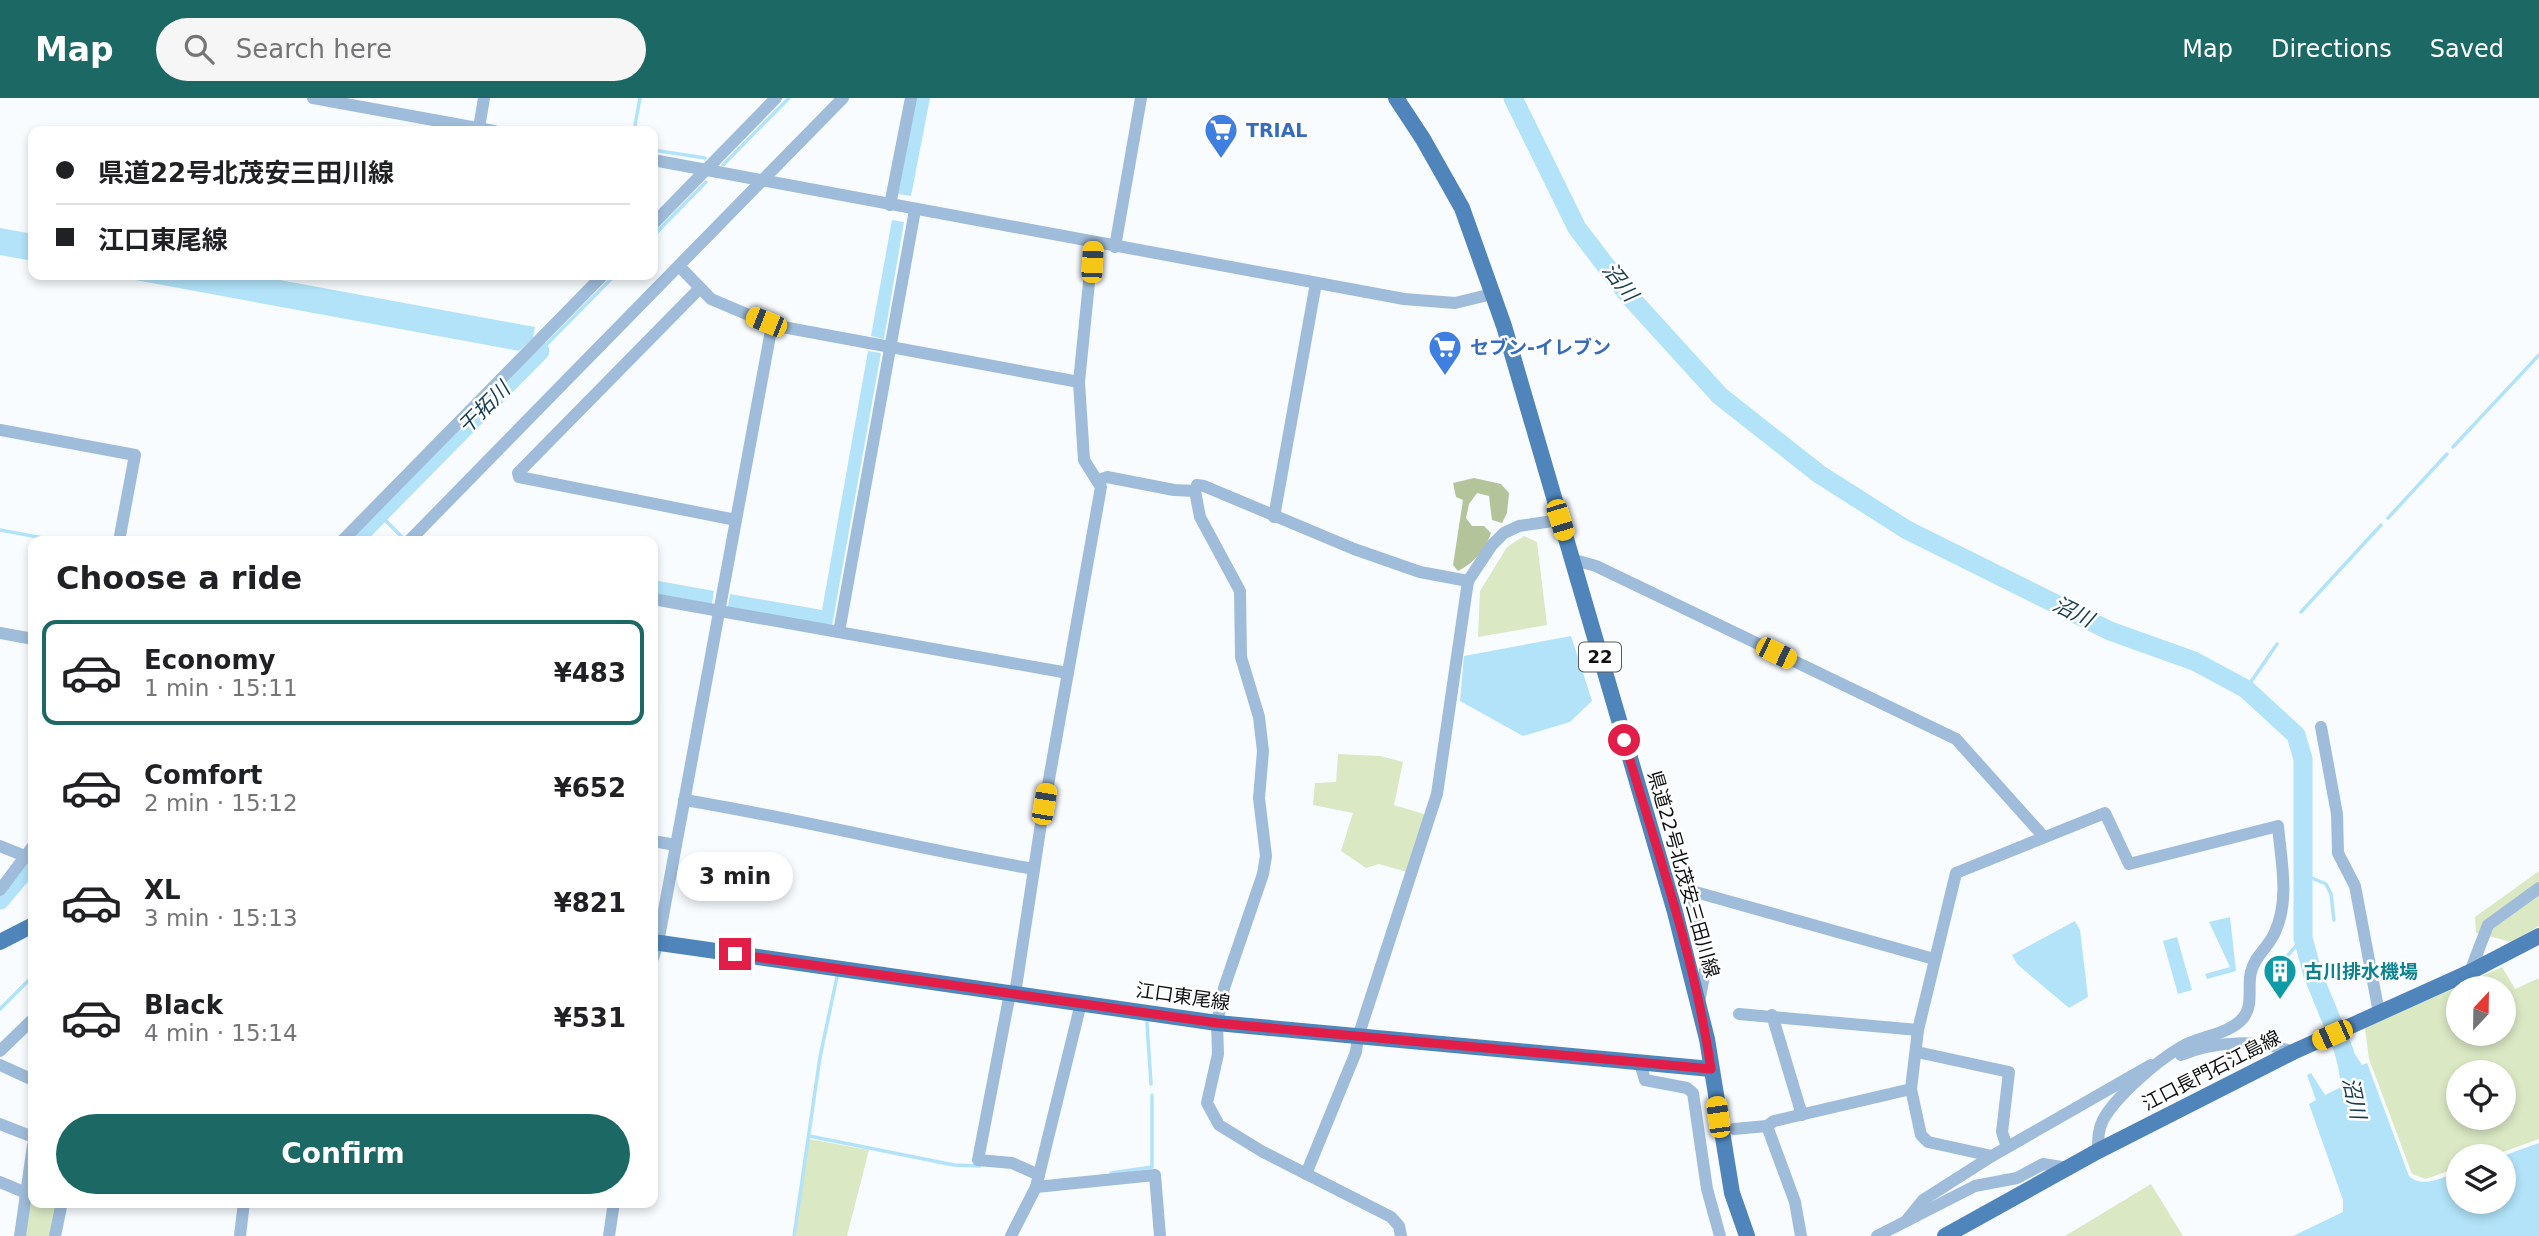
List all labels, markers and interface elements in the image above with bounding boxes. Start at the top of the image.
search box [156,18,646,81]
text: Map [35,30,114,69]
icon: search [180,30,218,68]
text: Search here [236,34,392,64]
text: Map [2182,35,2233,63]
text: Directions [2271,35,2392,63]
text: Saved [2430,35,2504,63]
supermarket icon: TRIAL [1202,111,1240,160]
place label: TRIAL [1246,119,1307,141]
text: 県道22号北茂安三田川線 [98,158,394,188]
text: 江口東尾線 [98,225,228,255]
car [1081,240,1104,284]
water label: 沼川 [1598,258,1644,308]
car [743,304,790,340]
supermarket icon: セブン-イレブン [1426,328,1464,377]
place label: セブン-イレブン [1470,336,1611,358]
water label: 干拓川 [453,376,516,439]
car [1544,497,1577,543]
text: Choose a ride [56,559,302,597]
water label: 沼川 [2049,592,2099,633]
car [1753,634,1800,672]
icon: car [60,641,123,704]
road number: 22 [1579,642,1621,672]
text: Economy [144,645,275,675]
text: ¥483 [554,658,626,688]
text: 1 min · 15:11 [144,675,298,701]
route start [1608,724,1640,756]
icon: car [60,756,123,819]
text: Comfort [144,760,262,790]
street label: 県道22号北茂安三田川線 [1644,768,1724,980]
text: ¥652 [554,773,626,803]
car [1031,781,1058,827]
text: 2 min · 15:12 [144,790,298,816]
callout: 3 min [677,852,793,902]
text: 3 min [699,863,771,889]
icon: car [60,871,123,934]
text: XL [144,875,181,905]
text: ¥821 [554,888,626,918]
text: 3 min · 15:13 [144,905,298,931]
route end [719,938,751,970]
building icon: 古川排水機場 [2261,952,2299,1001]
place label: 古川排水機場 [2304,960,2418,982]
north arrow [2446,976,2516,1046]
map controls [2446,976,2516,1214]
street label: 江口東尾線 [1134,978,1232,1014]
icon: car [60,986,123,1049]
text: Black [144,990,223,1020]
text: ¥531 [554,1003,626,1033]
car [2309,1017,2356,1053]
text: 4 min · 15:14 [144,1020,298,1046]
street label: 江口長門石江島線 [2138,1026,2284,1114]
button: locate [2446,1060,2516,1130]
water label: 沼川 [2338,1075,2371,1123]
car [1705,1095,1732,1139]
button: Confirm [56,1114,630,1194]
button: layers [2446,1144,2516,1214]

